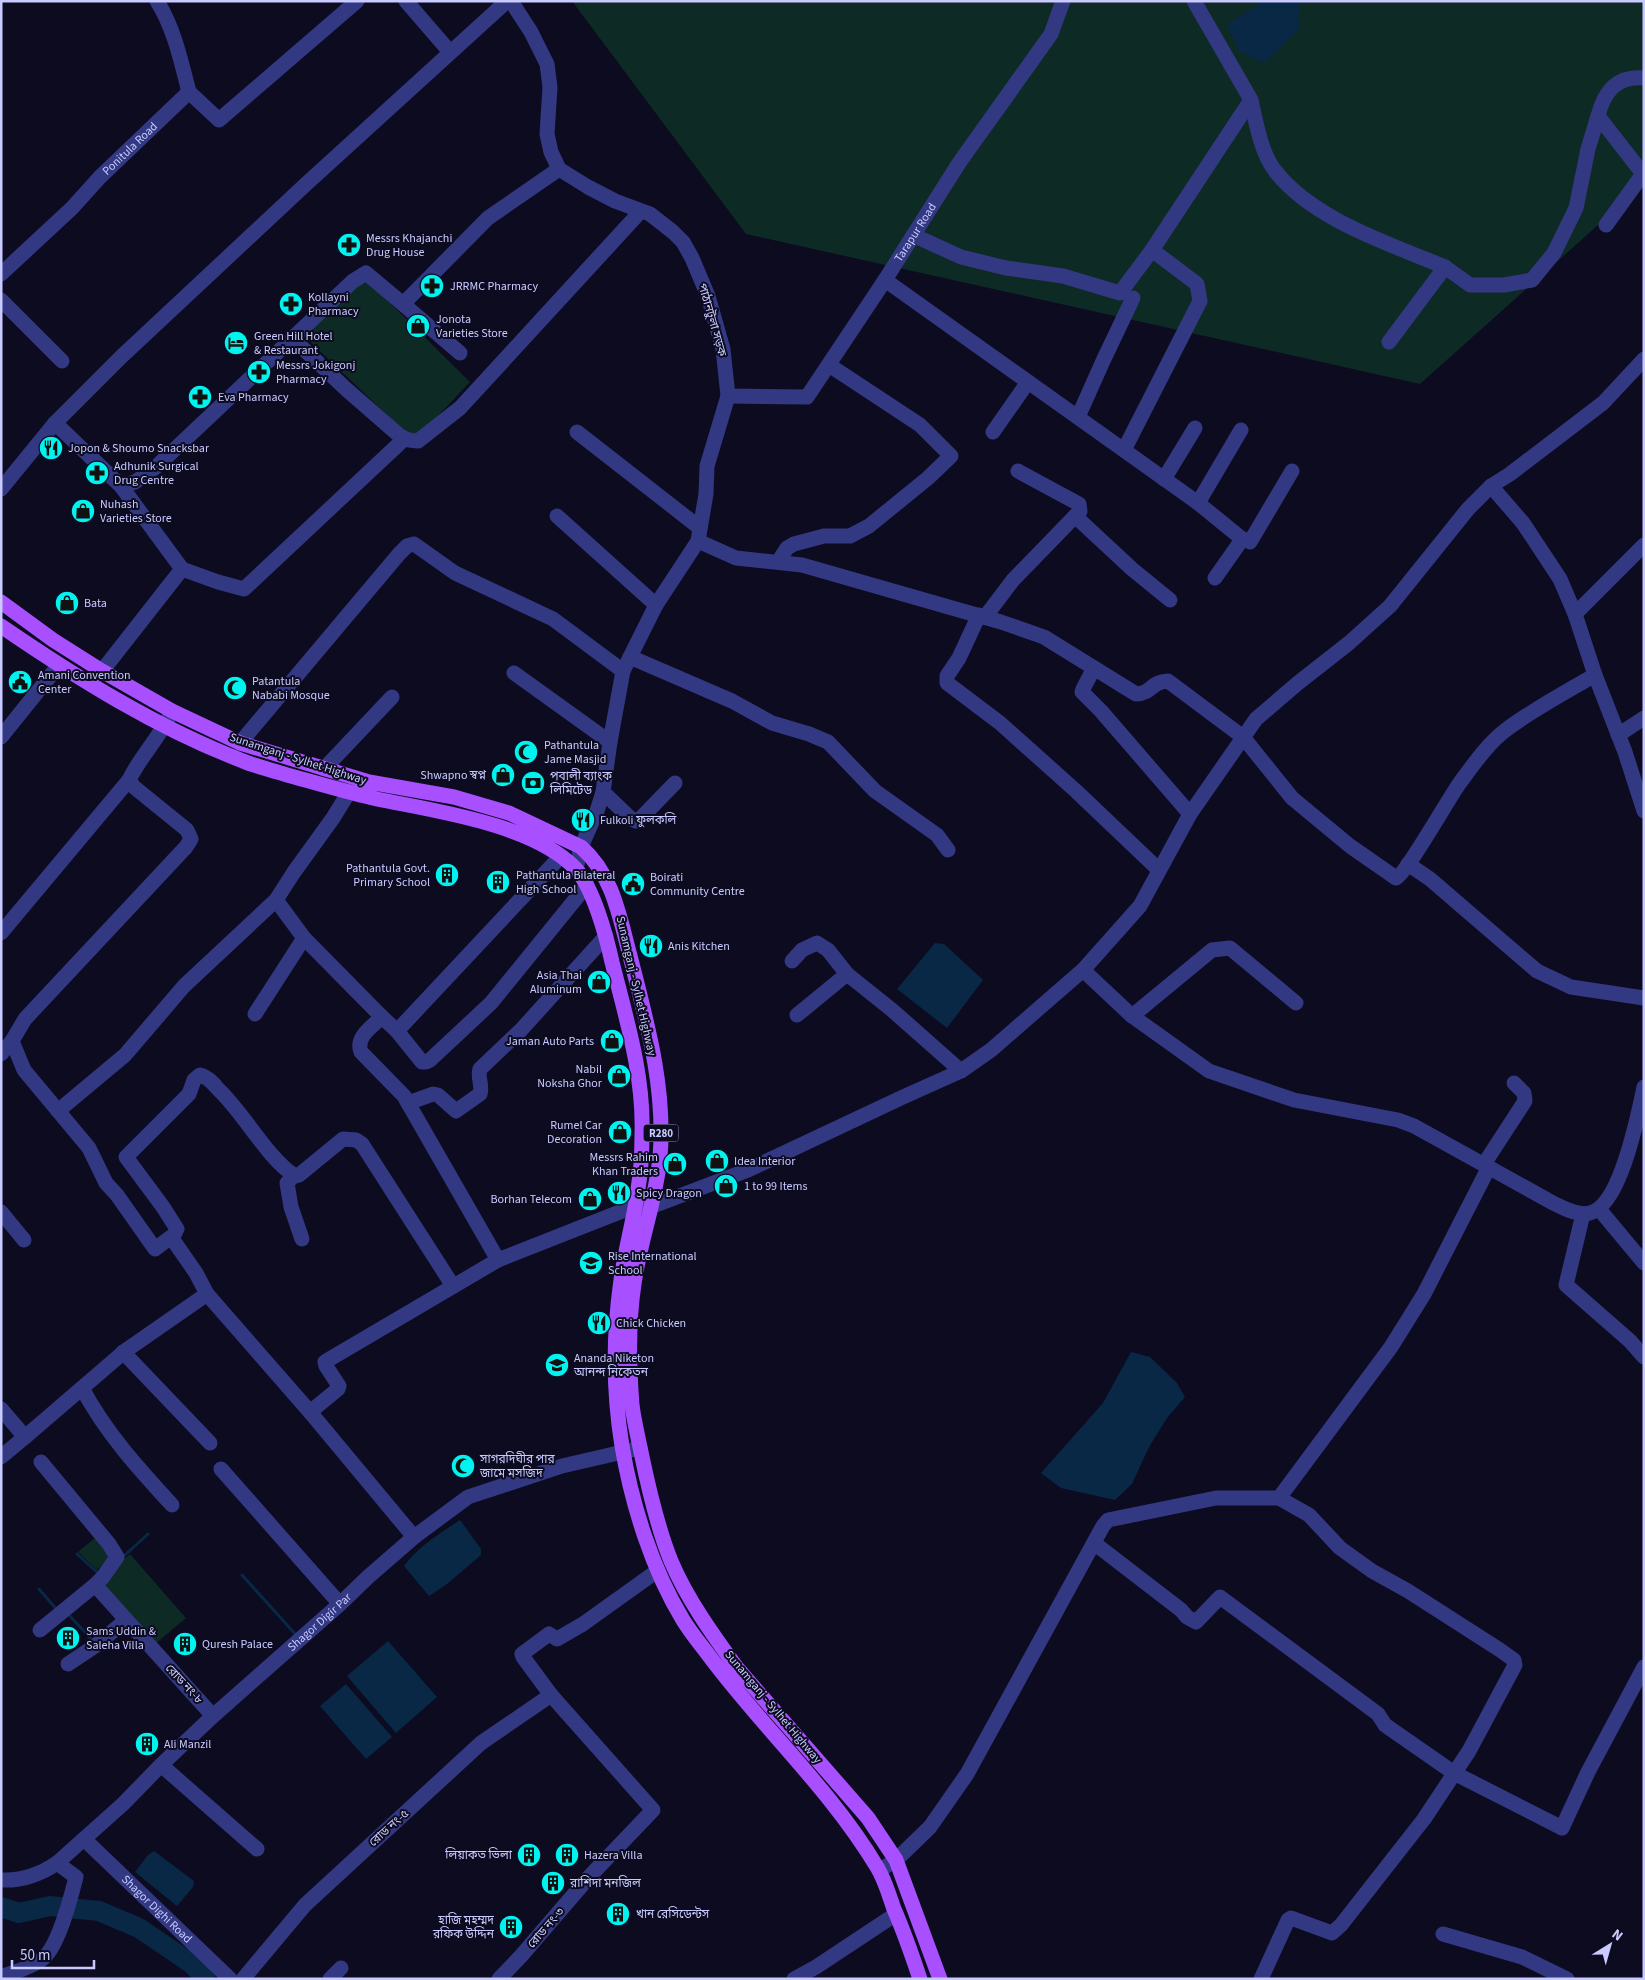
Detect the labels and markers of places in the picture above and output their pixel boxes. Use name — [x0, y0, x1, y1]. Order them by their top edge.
place label: Messrs Khajanchi Drug House — [366, 230, 452, 261]
pharmacy icon: Messrs Khajanchi Drug House — [336, 232, 362, 258]
pharmacy icon: JRRMC Pharmacy — [419, 273, 445, 299]
place label: JRRMC Pharmacy — [450, 278, 538, 295]
place label: Kollayni Pharmacy — [308, 289, 359, 320]
pharmacy icon: Kollayni Pharmacy — [278, 291, 304, 317]
place label: Jonota Varieties Store — [436, 311, 508, 342]
shop icon: Jonota Varieties Store — [405, 313, 431, 339]
place label: Green Hill Hotel & Restaurant — [254, 328, 333, 359]
hotel icon: Green Hill Hotel & Restaurant — [223, 330, 249, 356]
place label: Messrs Jokigonj Pharmacy — [276, 357, 355, 388]
pharmacy icon: Messrs Jokigonj Pharmacy — [246, 359, 272, 385]
pharmacy icon: Eva Pharmacy — [187, 384, 213, 410]
place label: Eva Pharmacy — [218, 389, 289, 406]
restaurant icon: Jopon & Shoumo Snacksbar — [38, 435, 64, 461]
place label: Jopon & Shoumo Snacksbar — [68, 440, 210, 457]
place label: Adhunik Surgical Drug Centre — [114, 458, 199, 489]
pharmacy icon: Adhunik Surgical Drug Centre — [84, 460, 110, 486]
place label: Nuhash Varieties Store — [100, 496, 172, 527]
shop icon: Nuhash Varieties Store — [70, 498, 96, 524]
shop icon: Bata — [54, 590, 80, 616]
place label: Bata — [84, 595, 107, 612]
place label: Amani Convention Center — [38, 667, 131, 698]
public building icon: Amani Convention Center — [7, 669, 33, 695]
place label: Patantula Nababi Mosque — [252, 673, 330, 704]
mosque icon: Patantula Nababi Mosque — [222, 675, 248, 701]
place label: Pathantula Jame Masjid — [544, 737, 606, 768]
mosque icon: Pathantula Jame Masjid — [513, 739, 539, 765]
shop icon: Shwapno স্বপ্ন — [490, 762, 516, 788]
place label: Shwapno স্বপ্ন — [420, 767, 487, 784]
place label: পূবালী ব্যাংক লিমিটেড — [549, 768, 612, 799]
bank icon: পূবালী ব্যাংক লিমিটেড — [520, 770, 546, 796]
restaurant icon: Fulkoli ফুলকলি — [570, 807, 596, 833]
place label: Fulkoli ফুলকলি — [600, 812, 677, 829]
place label: Pathantula Govt. Primary School — [346, 860, 430, 891]
building icon: Pathantula Govt. Primary School — [434, 862, 460, 888]
place label: Pathantula Bilateral High School — [516, 867, 615, 898]
building icon: Pathantula Bilateral High School — [485, 869, 511, 895]
place label: Boirati Community Centre — [650, 869, 745, 900]
public building icon: Boirati Community Centre — [620, 871, 646, 897]
restaurant icon: Anis Kitchen — [638, 933, 664, 959]
place label: Anis Kitchen — [668, 938, 730, 955]
place label: Asia Thai Aluminum — [530, 967, 582, 998]
shop icon: Asia Thai Aluminum — [586, 969, 612, 995]
shop icon: Jaman Auto Parts — [599, 1028, 625, 1054]
place label: Jaman Auto Parts — [506, 1033, 594, 1050]
place label: Nabil Noksha Ghor — [537, 1061, 603, 1092]
shop icon: Nabil Noksha Ghor — [606, 1063, 632, 1089]
place label: Rumel Car Decoration — [547, 1117, 603, 1148]
shop icon: Rumel Car Decoration — [607, 1119, 633, 1145]
shop icon: Idea Interior — [704, 1148, 730, 1174]
place label: Messrs Rahim Khan Traders — [589, 1149, 658, 1180]
shop icon: Messrs Rahim Khan Traders — [662, 1151, 688, 1177]
place label: Idea Interior — [734, 1153, 796, 1170]
shop icon: 1 to 99 Items — [713, 1173, 739, 1199]
place label: 1 to 99 Items — [744, 1178, 807, 1195]
restaurant icon: Spicy Dragon — [606, 1180, 632, 1206]
place label: Spicy Dragon — [636, 1185, 702, 1202]
shop icon: Borhan Telecom — [577, 1186, 603, 1212]
place label: Borhan Telecom — [490, 1191, 572, 1208]
place label: Rise International School — [608, 1248, 697, 1279]
school or university icon: Rise International School — [578, 1250, 604, 1276]
restaurant icon: Chick Chicken — [586, 1310, 612, 1336]
place label: Chick Chicken — [616, 1315, 686, 1332]
place label: Ananda Niketon আনন্দ নিকেতন — [573, 1350, 654, 1381]
school or university icon: Ananda Niketon আনন্দ নিকেতন — [544, 1352, 570, 1378]
place label: সাগরদিঘীর পার জামে মসজিদ — [479, 1451, 555, 1482]
mosque icon: সাগরদিঘীর পার জামে মসজিদ — [450, 1453, 476, 1479]
place label: Sams Uddin & Saleha Villa — [86, 1623, 157, 1654]
building icon: Sams Uddin & Saleha Villa — [55, 1625, 81, 1651]
building icon: Quresh Palace — [172, 1631, 198, 1657]
place label: Quresh Palace — [202, 1636, 273, 1653]
building icon: Ali Manzil — [134, 1731, 160, 1757]
place label: Ali Manzil — [164, 1736, 211, 1753]
building icon: লিয়াকত ভিলা — [516, 1842, 542, 1868]
building icon: Hazera Villa — [554, 1842, 580, 1868]
place label: লিয়াকত ভিলা — [444, 1847, 513, 1864]
place label: Hazera Villa — [584, 1847, 642, 1864]
building icon: রাশিদা মনজিল — [540, 1870, 566, 1896]
place label: রাশিদা মনজিল — [569, 1875, 641, 1892]
building icon: খান রেসিডেন্টস — [605, 1901, 631, 1927]
place label: খান রেসিডেন্টস — [636, 1906, 710, 1923]
place label: হাজি মহম্মদ রফিক উদ্দিন — [432, 1912, 495, 1943]
building icon: হাজি মহম্মদ রফিক উদ্দিন — [498, 1914, 524, 1940]

